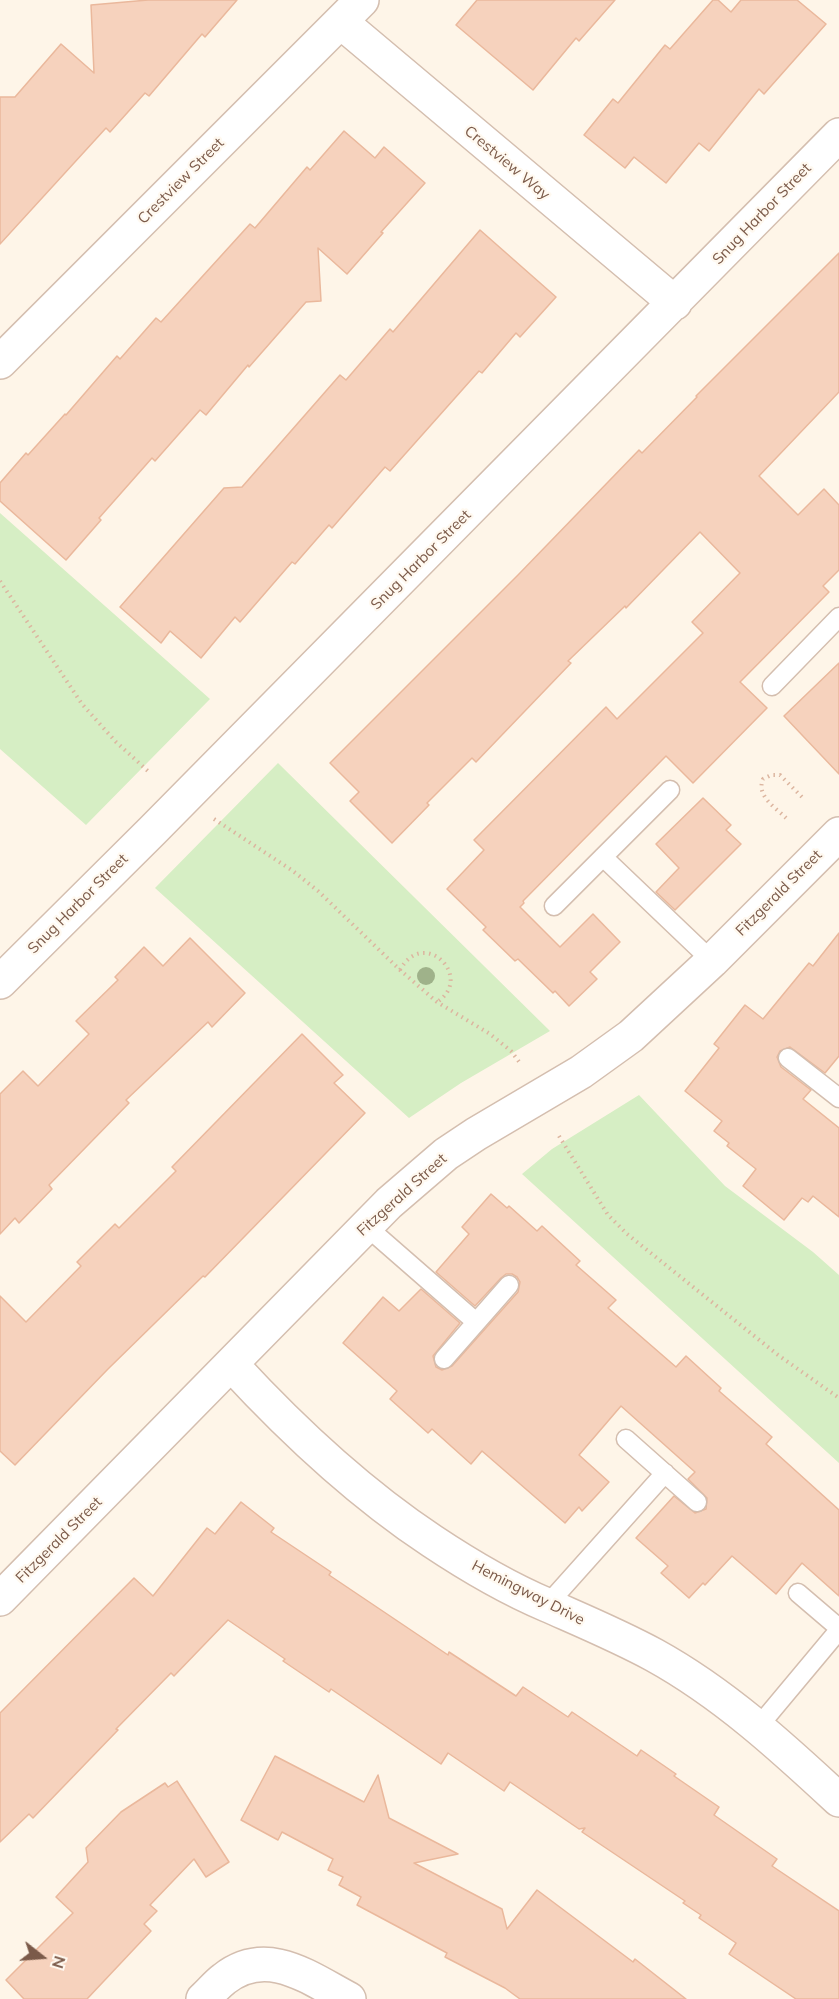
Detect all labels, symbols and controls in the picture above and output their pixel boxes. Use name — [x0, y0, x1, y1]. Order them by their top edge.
street label: Crestview Way — [461, 122, 553, 204]
street label: Crestview Street — [134, 134, 228, 228]
street label: Snug Harbor Street — [709, 160, 815, 268]
street label: Snug Harbor Street — [367, 506, 475, 614]
street label: Fitzgerald Street — [732, 846, 826, 940]
street label: Snug Harbor Street — [24, 850, 132, 958]
street label: Fitzgerald Street — [353, 1150, 451, 1240]
street label: Fitzgerald Street — [12, 1493, 106, 1587]
street label: Hemingway Drive — [469, 1557, 587, 1629]
north arrow — [12, 1927, 72, 1987]
text: N — [48, 1954, 71, 1971]

